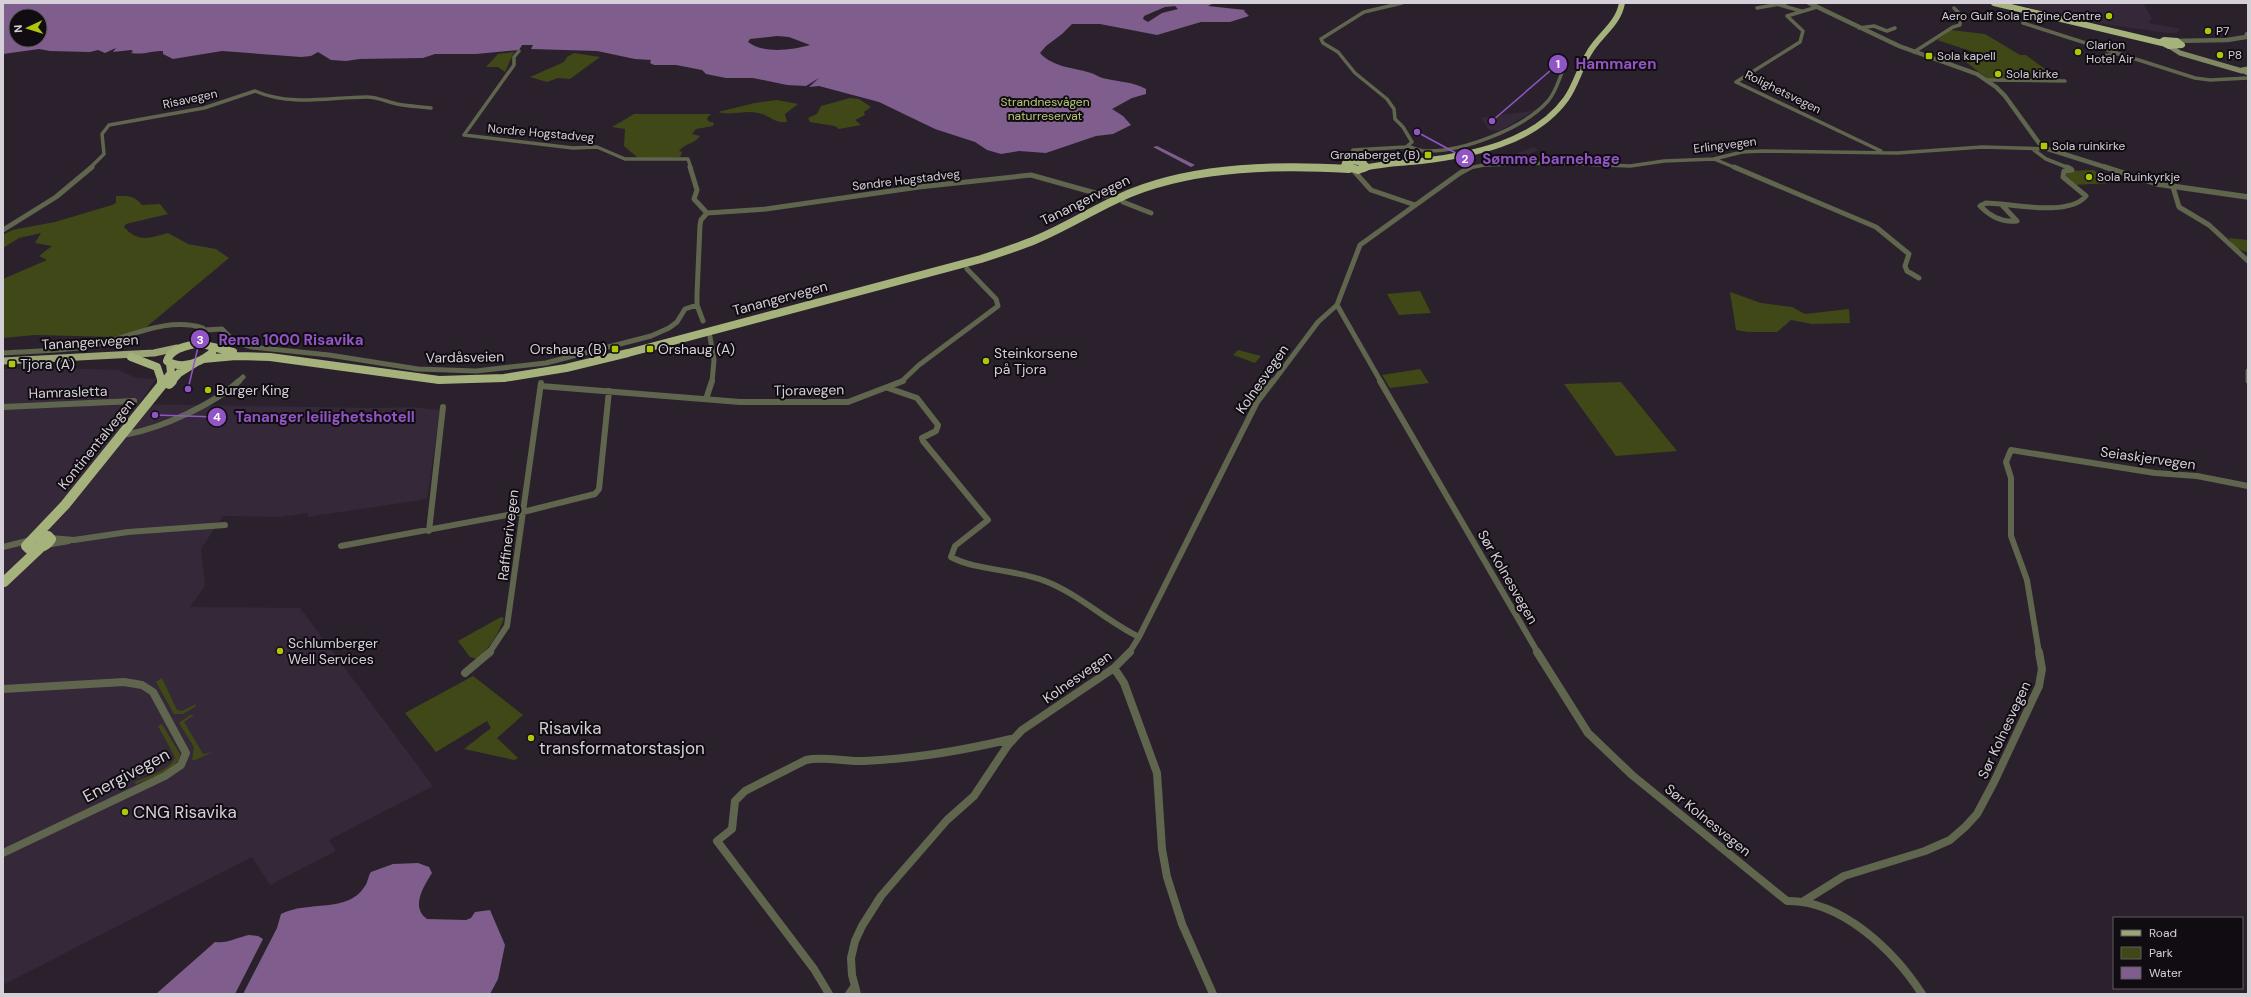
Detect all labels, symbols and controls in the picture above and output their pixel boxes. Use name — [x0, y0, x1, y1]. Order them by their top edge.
north arrow — [8, 8, 48, 48]
place label: Aero Gulf Sola Engine Centre — [1941, 8, 2101, 24]
marker: Aero Gulf Sola Engine Centre — [2104, 11, 2114, 21]
place label: P7 — [2216, 23, 2229, 39]
text: N — [11, 24, 25, 33]
marker: P7 — [2203, 26, 2213, 36]
place label: Clarion Hotel Air — [2086, 37, 2134, 67]
marker: Clarion Hotel Air — [2073, 47, 2083, 57]
place label: P8 — [2228, 47, 2242, 63]
place label: Sola kapell — [1937, 48, 1996, 64]
marker: P8 — [2215, 50, 2225, 60]
callout: Hammaren — [1548, 51, 1665, 78]
marker: Sola kapell — [1924, 51, 1934, 61]
text: Hammaren — [1576, 54, 1656, 74]
text: 1 — [1556, 56, 1560, 72]
place label: Sola kirke — [2006, 66, 2058, 82]
street label: Rolighetsvegen — [1742, 67, 1824, 117]
marker: Sola kirke — [1993, 69, 2003, 79]
street label: Risavegen — [161, 85, 219, 113]
park label: Strandnesvågen naturreservat — [1000, 94, 1090, 124]
street label: Nordre Hogstadveg — [487, 120, 595, 146]
street label: Erlingvegen — [1693, 133, 1758, 157]
place label: Sola ruinkirke — [2052, 138, 2126, 154]
marker: Sola ruinkirke — [2039, 141, 2049, 151]
callout: Sømme barnehage — [1455, 145, 1628, 172]
place label: Grønaberget (B) — [1330, 147, 1420, 163]
text: Sømme barnehage — [1482, 149, 1620, 169]
marker: Grønaberget (B) — [1423, 150, 1433, 160]
text: 2 — [1462, 151, 1469, 167]
street label: Søndre Hogstadveg — [851, 165, 961, 195]
place label: Sola Ruinkyrkje — [2097, 169, 2180, 185]
street label: Tanangervegen — [1037, 171, 1133, 229]
marker: Sola Ruinkyrkje — [2084, 172, 2094, 182]
street label: Tanangervegen — [731, 277, 829, 319]
callout: Rema 1000 Risavika — [190, 326, 371, 353]
street label: Tanangervegen — [41, 330, 139, 354]
text: Rema 1000 Risavika — [218, 330, 364, 350]
text: 3 — [196, 332, 204, 348]
place label: Orshaug (B) — [530, 340, 607, 358]
place label: Orshaug (A) — [658, 340, 735, 358]
street label: Kolnesvegen — [1232, 341, 1292, 417]
marker: Orshaug (B) — [610, 344, 620, 354]
marker: Orshaug (A) — [645, 344, 655, 354]
place label: Steinkorsene på Tjora — [994, 344, 1078, 378]
street label: Vardåsveien — [426, 347, 504, 367]
place label: Tjora (A) — [20, 355, 75, 373]
marker: Steinkorsene på Tjora — [981, 356, 991, 366]
marker: Tjora (A) — [7, 359, 17, 369]
street label: Tjoravegen — [774, 380, 844, 400]
place label: Burger King — [216, 381, 289, 399]
street label: Hamrasletta — [28, 382, 108, 402]
marker: Burger King — [203, 385, 213, 395]
street label: Kontinentalvegen — [54, 395, 138, 493]
callout: Tananger leilighetshotell — [207, 404, 423, 431]
text: Tananger leilighetshotell — [235, 407, 415, 427]
text: 4 — [213, 409, 221, 425]
street label: Seiaskjervegen — [2099, 442, 2197, 474]
street label: Raffinerivegen — [493, 489, 523, 581]
street label: Sør Kolnesvegen — [1474, 527, 1542, 627]
place label: Schlumberger Well Services — [288, 634, 378, 668]
marker: Schlumberger Well Services — [275, 646, 285, 656]
street label: Kolnesvegen — [1039, 647, 1115, 707]
street label: Sør Kolnesvegen — [1974, 678, 2034, 782]
place label: Risavika transformatorstasjon — [539, 717, 705, 759]
marker: Risavika transformatorstasjon — [526, 733, 536, 743]
street label: Energivegen — [79, 743, 173, 807]
street label: Sør Kolnesvegen — [1661, 780, 1755, 860]
place label: CNG Risavika — [133, 801, 237, 823]
marker: CNG Risavika — [120, 807, 130, 817]
legend — [2113, 917, 2243, 989]
text: Road — [2149, 925, 2177, 941]
text: Park — [2149, 945, 2173, 961]
text: Water — [2149, 965, 2183, 981]

